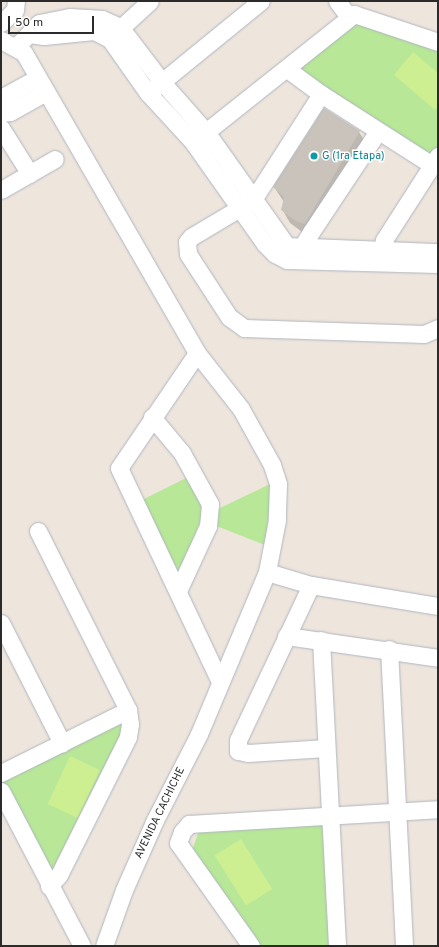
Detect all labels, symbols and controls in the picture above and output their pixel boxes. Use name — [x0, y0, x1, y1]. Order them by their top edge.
scale bar — [10, 8, 96, 34]
text: 50 m — [15, 15, 43, 31]
place label: G (1ra Etapa) — [322, 149, 385, 163]
marker: G (1ra Etapa) — [309, 151, 319, 161]
street label: AVENIDA CACHICHE — [132, 765, 188, 861]

